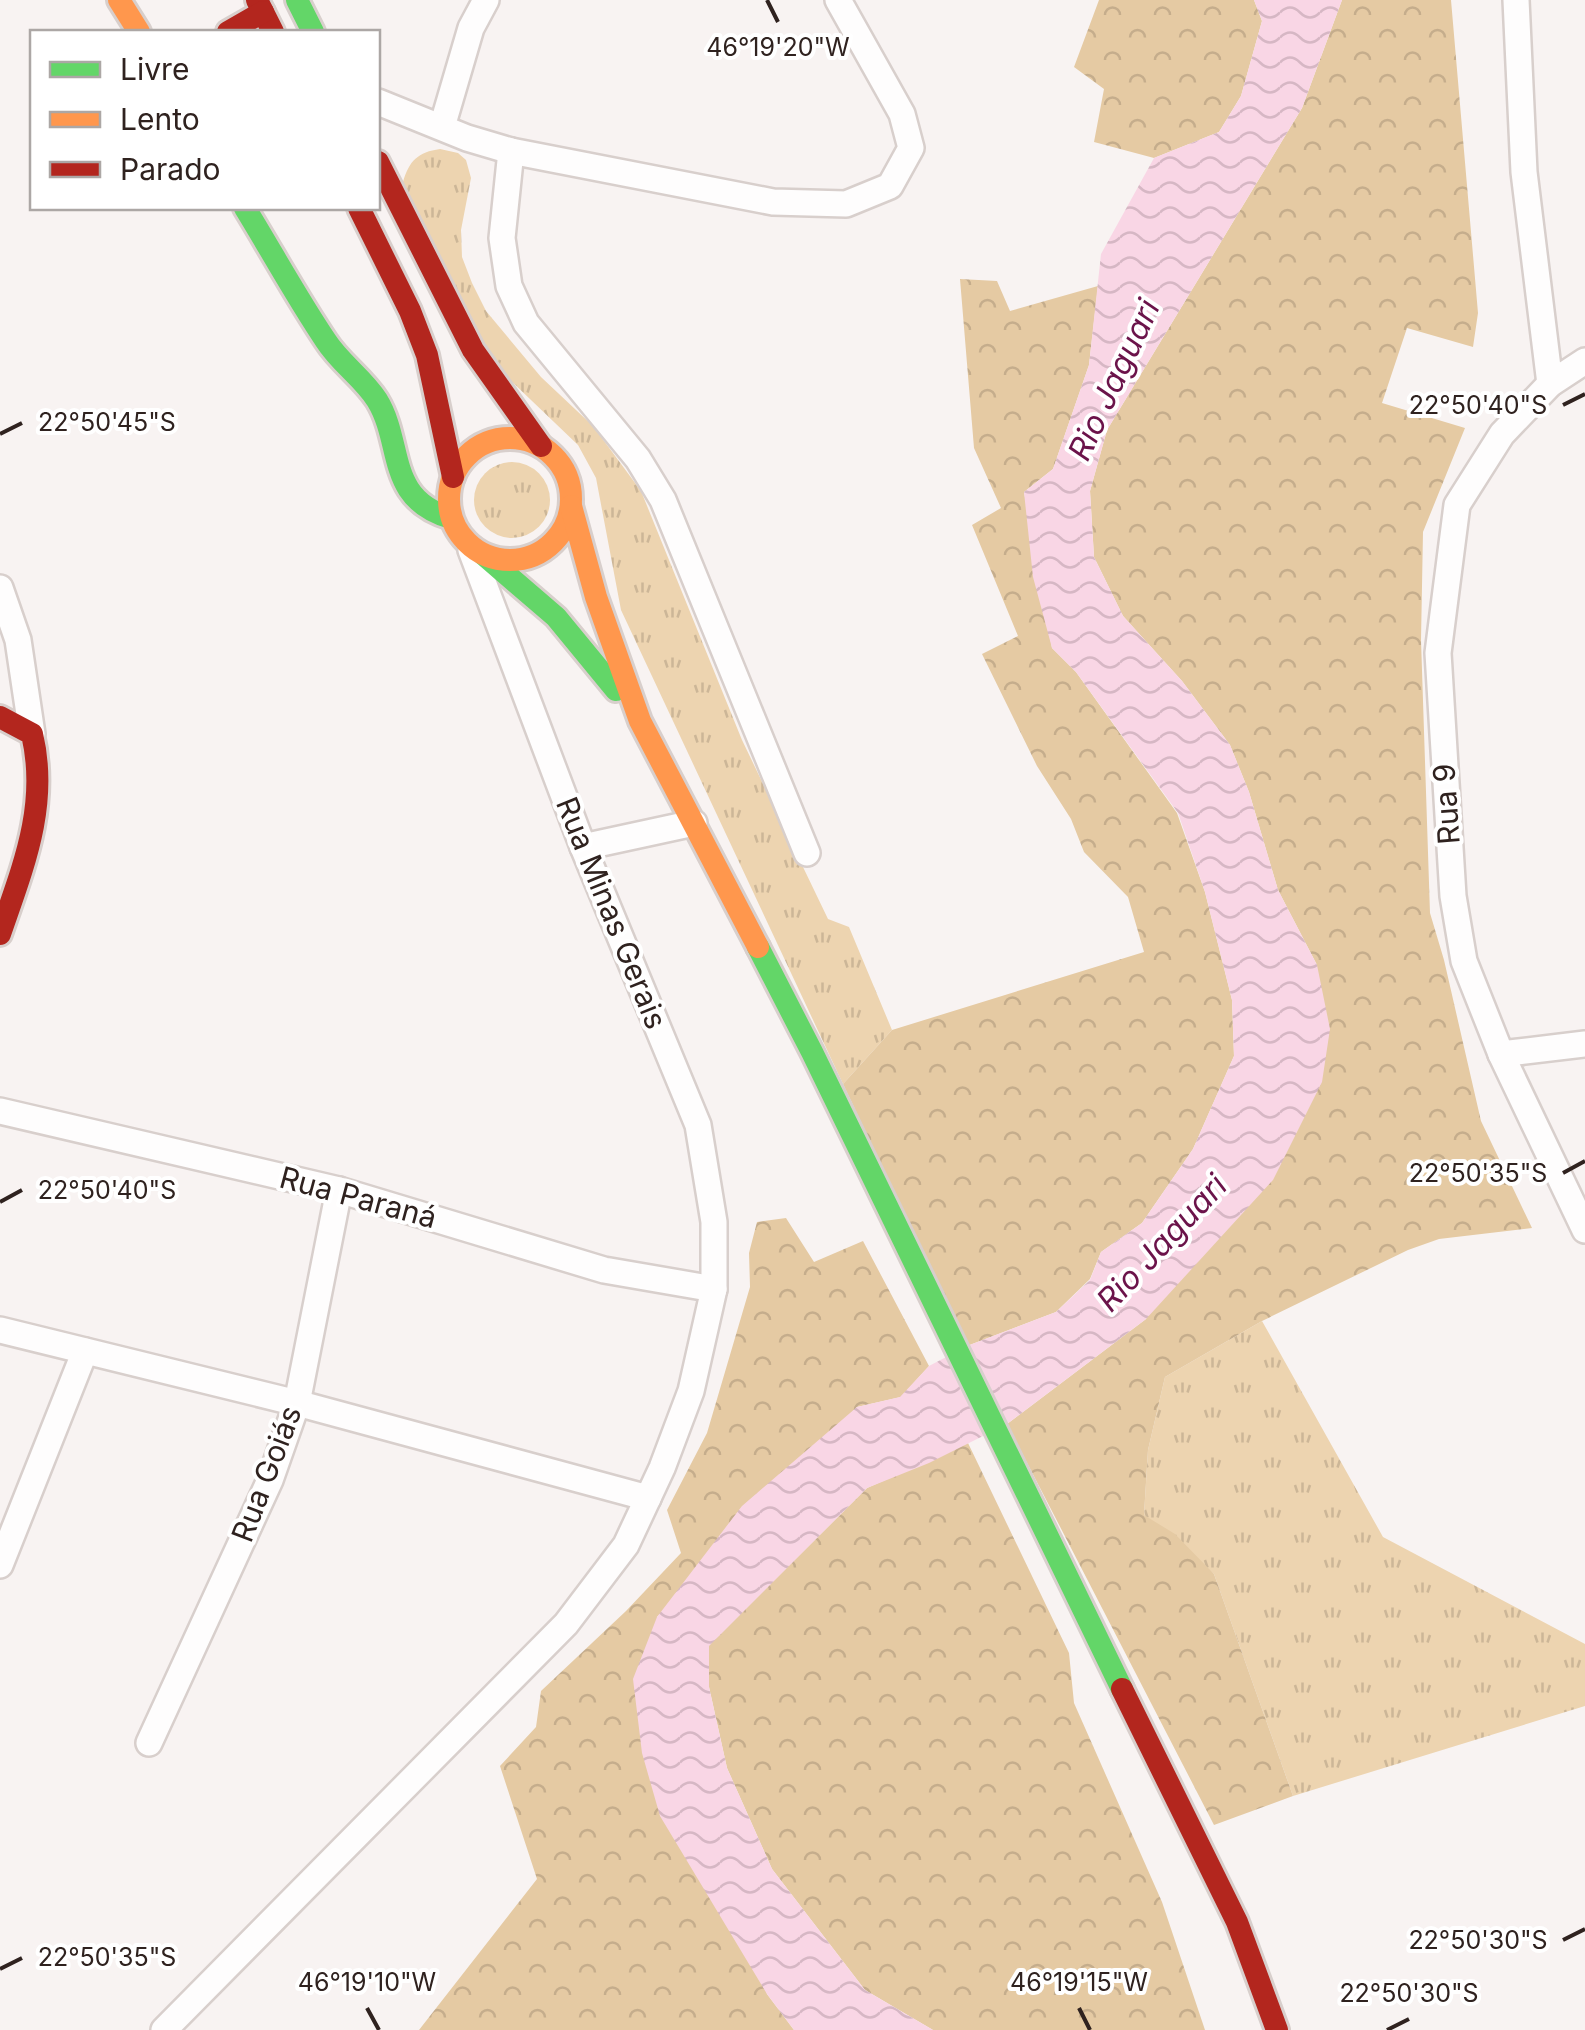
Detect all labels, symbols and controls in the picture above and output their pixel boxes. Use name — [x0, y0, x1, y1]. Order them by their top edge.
legend — [30, 30, 380, 210]
text: 46°19'20"W — [706, 32, 850, 62]
text: Livre — [120, 51, 189, 87]
text: Lento — [120, 101, 200, 137]
text: Parado — [120, 151, 221, 187]
water label: Rio Jaguari — [1059, 292, 1168, 466]
text: 22°50'40"S — [1409, 390, 1547, 420]
text: 22°50'45"S — [38, 407, 176, 437]
street label: Rua 9 — [1425, 762, 1467, 846]
street label: Rua Minas Gerais — [549, 792, 675, 1034]
text: 22°50'35"S — [1409, 1158, 1547, 1188]
street label: Rua Paraná — [276, 1159, 441, 1235]
water label: Rio Jaguari — [1088, 1165, 1236, 1319]
text: 22°50'40"S — [38, 1175, 176, 1205]
street label: Rua Goiás — [224, 1401, 308, 1547]
text: 22°50'30"S — [1408, 1925, 1548, 1955]
text: 22°50'35"S — [38, 1942, 176, 1972]
text: 46°19'10"W — [298, 1967, 436, 1997]
text: 46°19'15"W — [1010, 1967, 1148, 1997]
text: 22°50'30"S — [1339, 1978, 1479, 2008]

